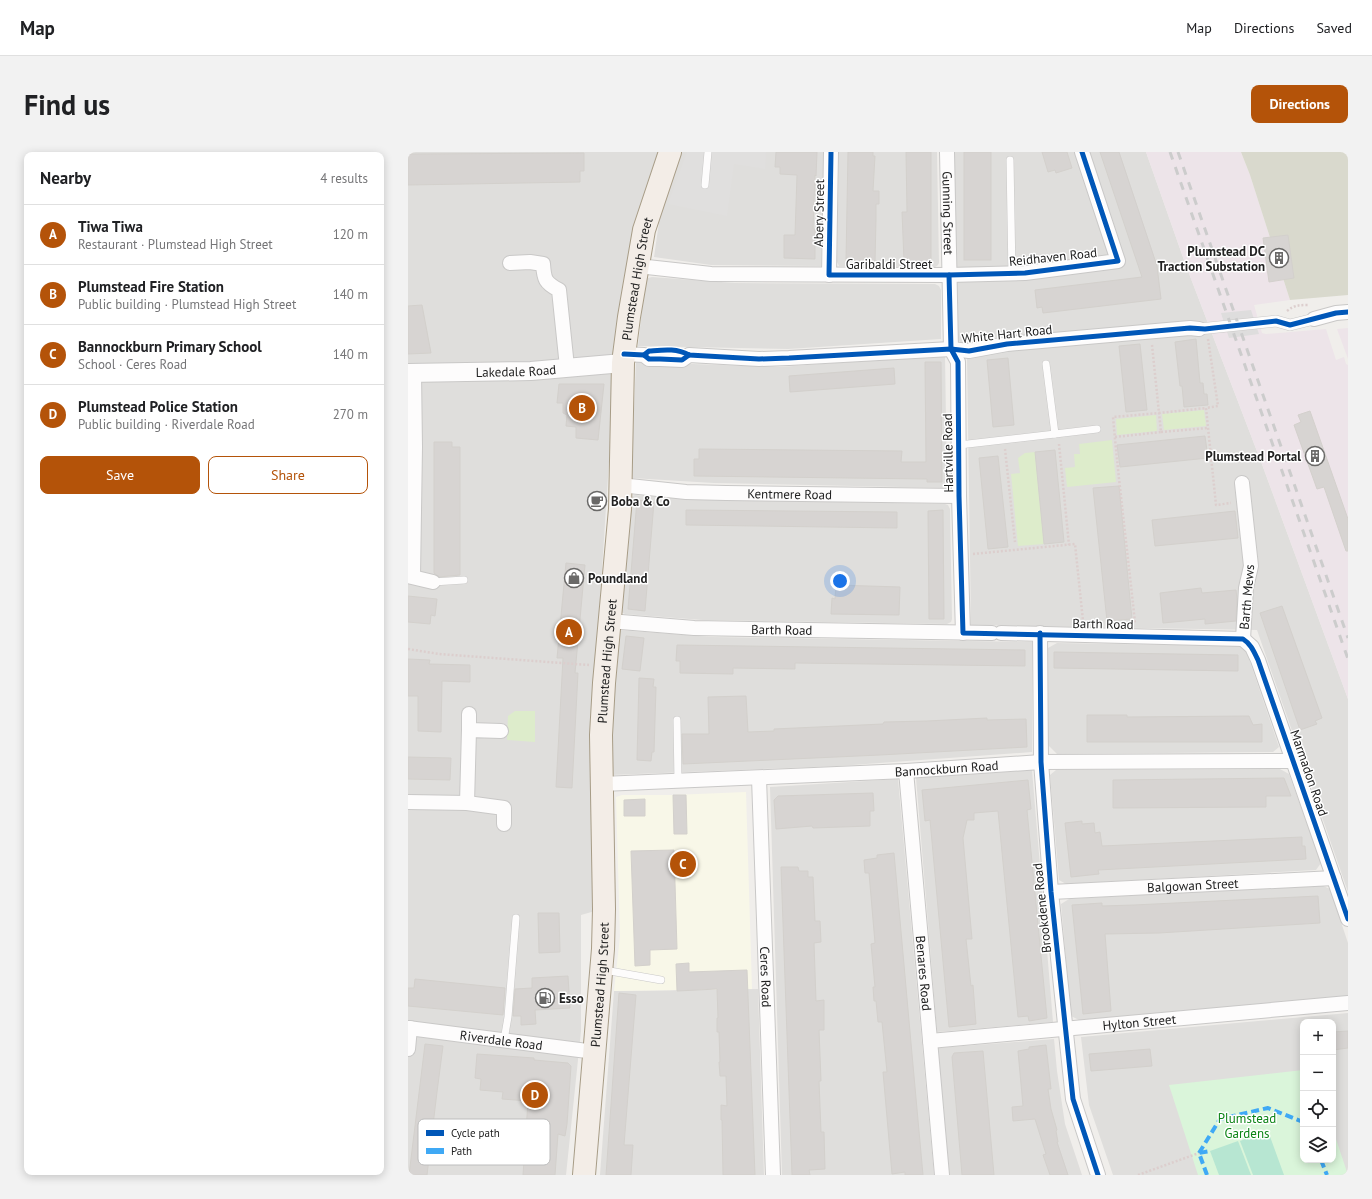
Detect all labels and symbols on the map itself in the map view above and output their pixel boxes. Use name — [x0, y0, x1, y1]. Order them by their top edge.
street label: Gunning Street — [939, 171, 958, 256]
street label: Abery Street — [810, 178, 828, 247]
street label: Plumstead High Street — [618, 214, 656, 341]
place label: Plumstead DC Traction Substation — [1158, 243, 1265, 275]
street label: Reidhaven Road — [1008, 244, 1098, 270]
building icon: Plumstead DC Traction Substation — [1268, 247, 1290, 269]
street label: Garibaldi Street — [846, 256, 933, 273]
street label: White Hart Road — [961, 321, 1053, 347]
street label: Lakedale Road — [476, 360, 557, 380]
pin: B — [569, 393, 595, 423]
street label: Hartville Road — [939, 413, 957, 493]
building icon: Plumstead Portal — [1304, 445, 1326, 467]
place label: Plumstead Portal — [1205, 448, 1301, 465]
street label: Kentmere Road — [747, 485, 832, 503]
cafe icon: Boba & Co — [586, 490, 608, 512]
place label: Boba & Co — [611, 493, 670, 510]
street label: Barth Mews — [1236, 564, 1258, 630]
shop icon: Poundland — [563, 567, 585, 589]
place label: Poundland — [588, 570, 647, 587]
your location — [830, 571, 850, 591]
street label: Plumstead High Street — [593, 597, 620, 724]
street label: Barth Road — [1072, 615, 1134, 633]
pin: A — [556, 617, 582, 647]
street label: Barth Road — [751, 620, 813, 638]
street label: Marmadon Road — [1286, 728, 1332, 818]
street label: Bannockburn Road — [894, 756, 999, 780]
pin: C — [670, 849, 696, 879]
street label: Brookdene Road — [1029, 862, 1055, 954]
street label: Balgowan Street — [1147, 874, 1240, 896]
street label: Plumstead High Street — [586, 921, 612, 1048]
street label: Benares Road — [912, 935, 936, 1011]
street label: Ceres Road — [756, 946, 776, 1008]
fuel station icon: Esso — [534, 987, 556, 1009]
place label: Esso — [559, 990, 584, 1007]
street label: Hylton Street — [1102, 1010, 1177, 1034]
street label: Riverdale Road — [459, 1026, 544, 1054]
pin: D — [522, 1080, 548, 1110]
park label: Plumstead Gardens — [1218, 1110, 1276, 1142]
legend — [418, 1119, 550, 1165]
text: Cycle path — [451, 1126, 500, 1140]
text: Path — [451, 1144, 472, 1158]

